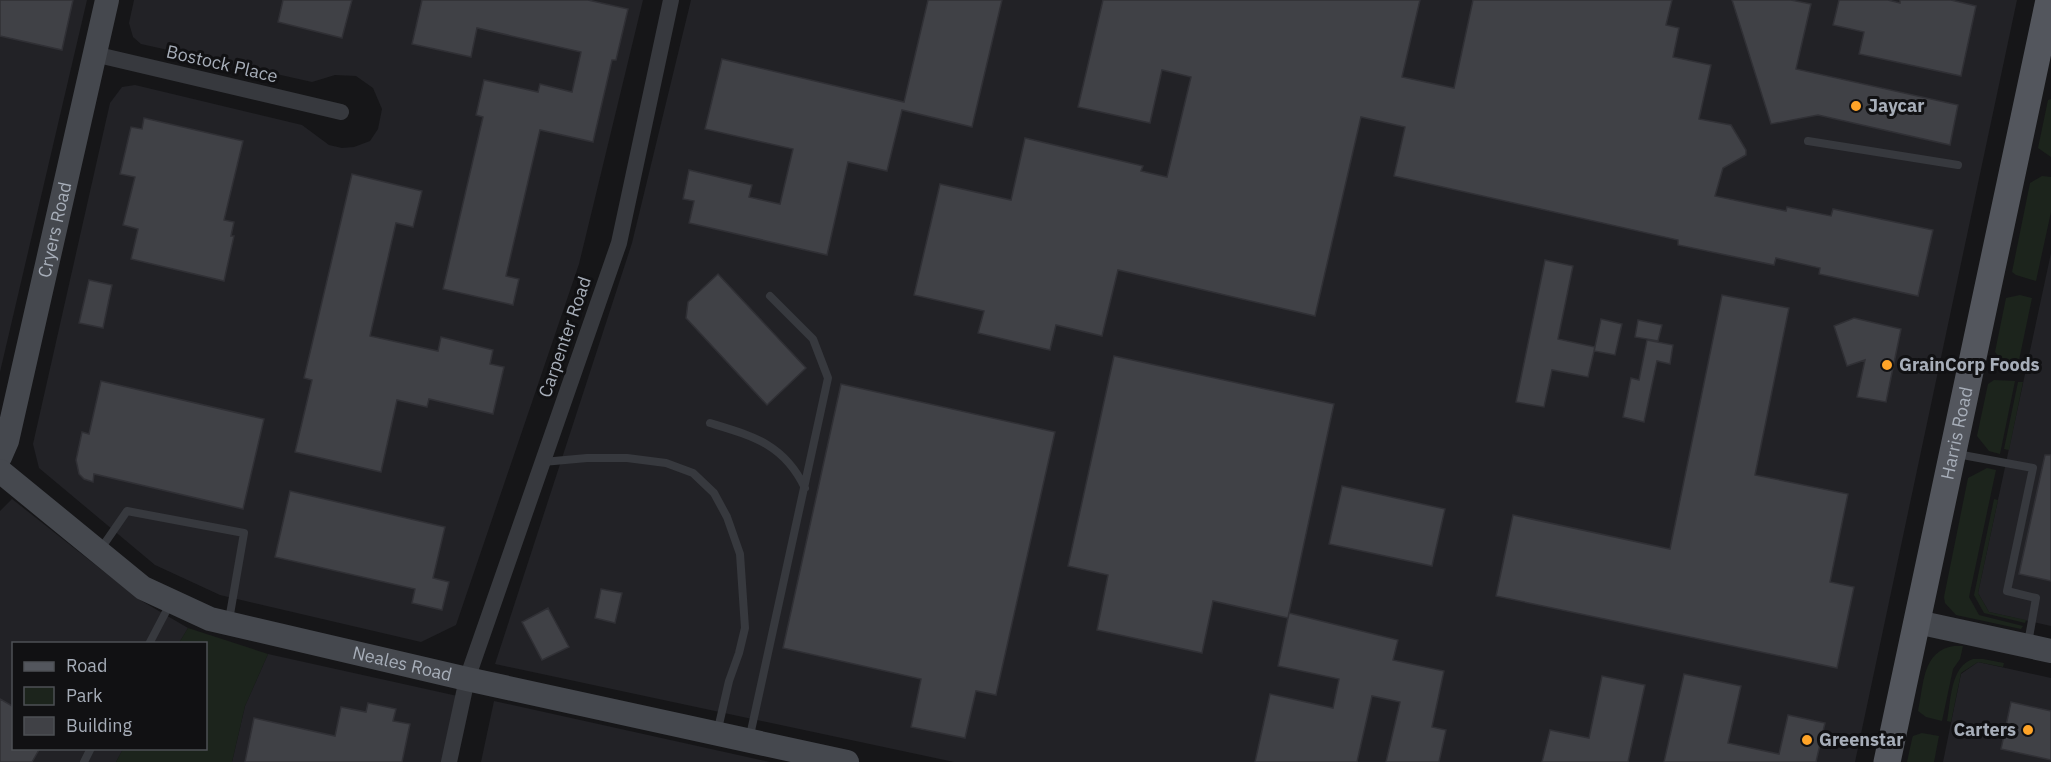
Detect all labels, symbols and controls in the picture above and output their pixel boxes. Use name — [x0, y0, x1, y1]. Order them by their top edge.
street label: Bostock Place — [164, 40, 280, 88]
place label: Jaycar — [1868, 94, 1924, 117]
marker: Jaycar — [1849, 99, 1863, 113]
street label: Cryers Road — [32, 179, 76, 280]
street label: Carpenter Road — [533, 273, 596, 400]
place label: GrainCorp Foods — [1899, 353, 2040, 376]
marker: GrainCorp Foods — [1880, 358, 1894, 372]
street label: Harris Road — [1935, 385, 1977, 482]
street label: Neales Road — [350, 641, 454, 686]
legend — [12, 642, 207, 750]
text: Road — [66, 654, 107, 677]
text: Park — [66, 684, 103, 707]
text: Building — [66, 714, 133, 737]
place label: Carters — [1953, 718, 2016, 741]
marker: Carters — [2021, 723, 2035, 737]
place label: Greenstar — [1819, 728, 1903, 751]
marker: Greenstar — [1800, 733, 1814, 747]

